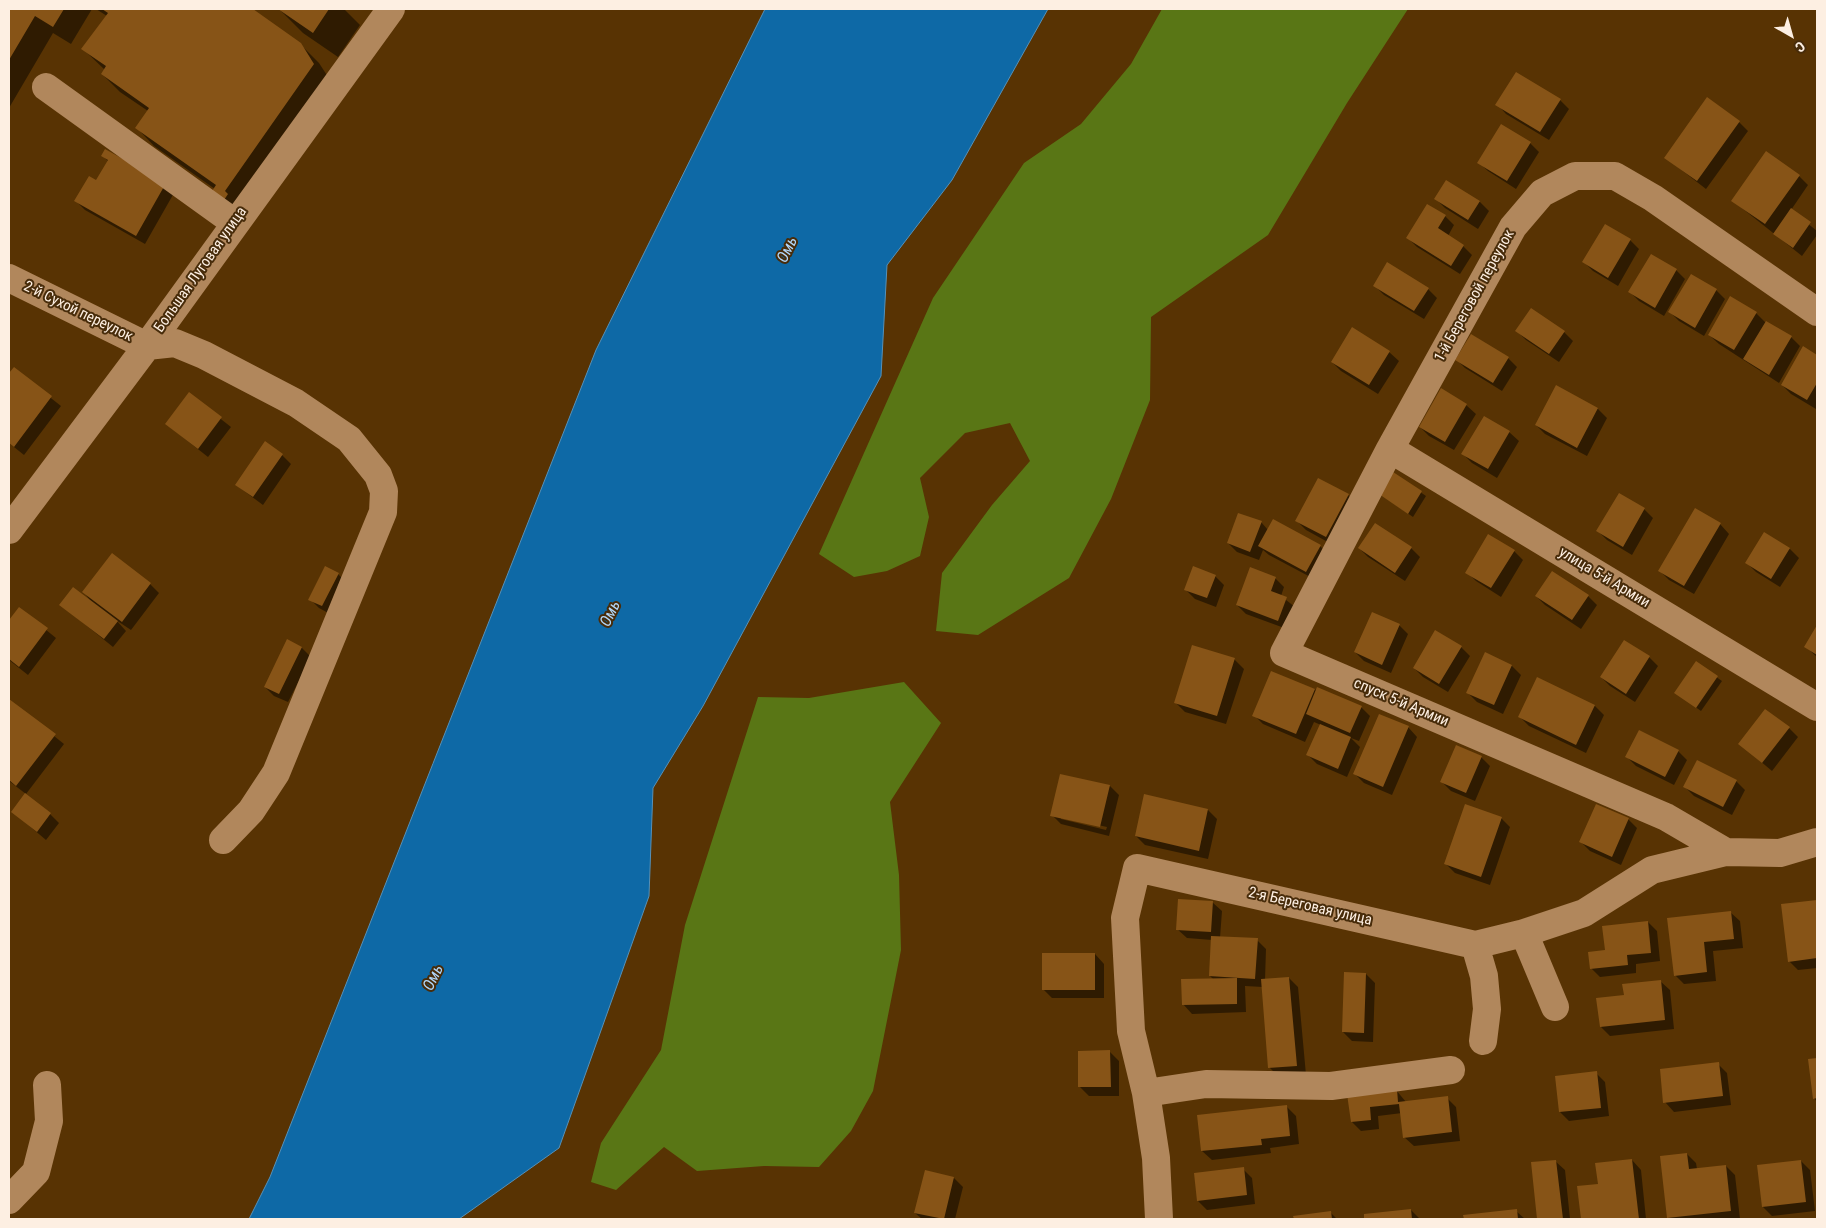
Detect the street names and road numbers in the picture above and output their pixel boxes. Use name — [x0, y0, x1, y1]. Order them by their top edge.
street label: Большая Луговая улица — [151, 204, 251, 336]
street label: 1-й Береговой переулок — [1431, 227, 1519, 365]
street label: 2-й Сухой переулок — [20, 278, 136, 346]
street label: улица 5-й Армии — [1555, 544, 1653, 612]
street label: спуск 5-й Армии — [1351, 675, 1451, 731]
street label: 2-я Береговая улица — [1247, 884, 1373, 930]

